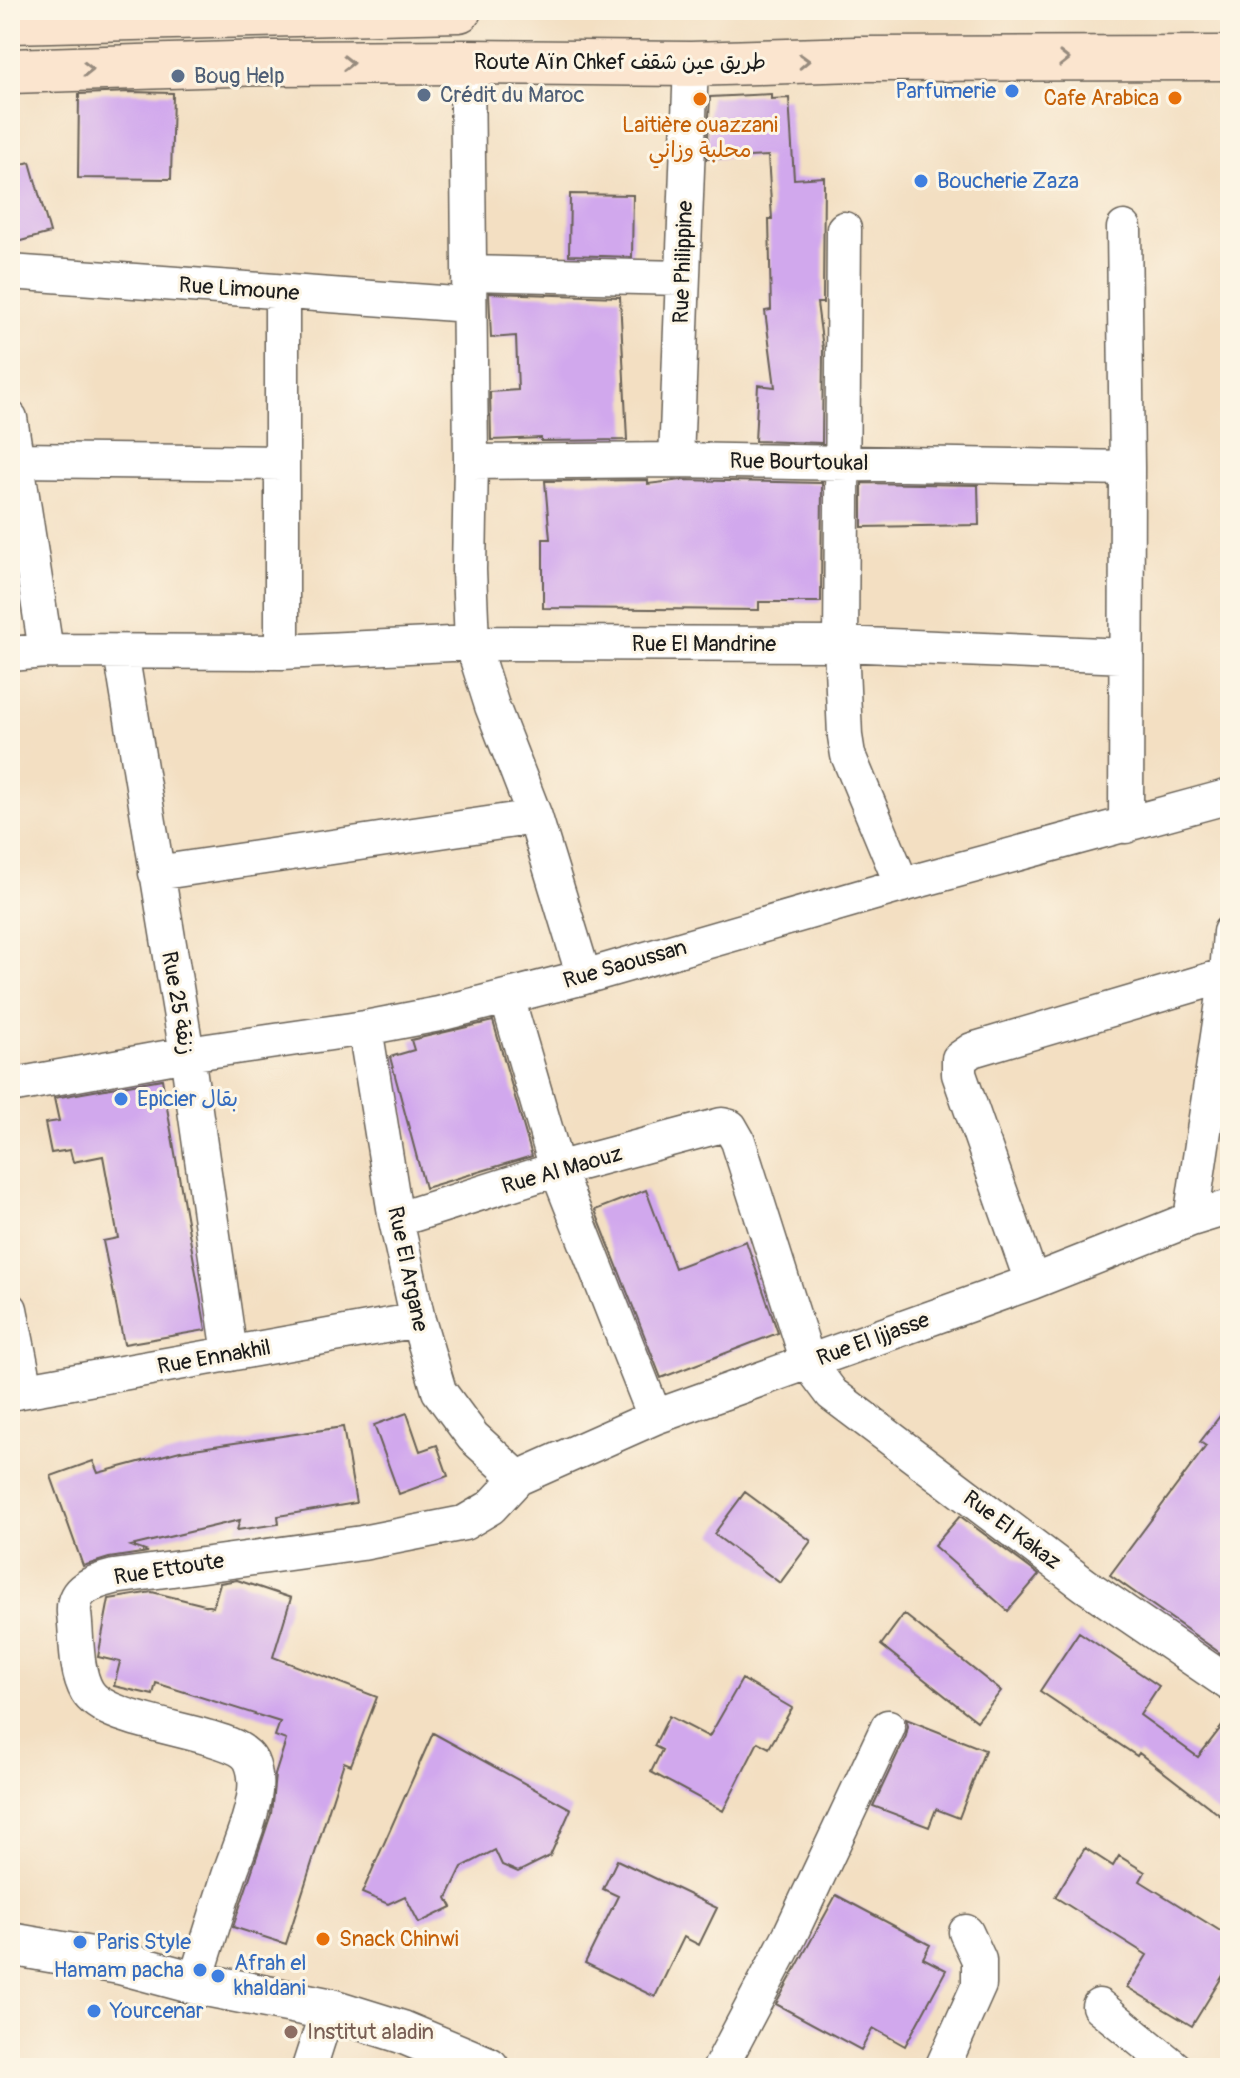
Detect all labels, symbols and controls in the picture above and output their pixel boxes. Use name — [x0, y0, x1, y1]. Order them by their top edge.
street label: Route Aïn Chkef طريق عين شقف — [474, 48, 766, 76]
one-way arrow — [1058, 50, 1071, 68]
one-way arrow — [798, 52, 811, 70]
one-way arrow — [342, 54, 355, 72]
one-way arrow — [82, 60, 95, 77]
place label: Boug Help — [194, 62, 285, 90]
marker: Boug Help — [169, 67, 187, 85]
place label: Parfumerie — [895, 77, 996, 105]
place label: Crédit du Maroc — [440, 81, 585, 109]
marker: Parfumerie — [1003, 82, 1021, 100]
place label: Cafe Arabica — [1043, 84, 1159, 112]
marker: Crédit du Maroc — [415, 86, 433, 104]
marker: Cafe Arabica — [1166, 89, 1184, 107]
marker: Laitière ouazzani محلبة وزاني — [691, 90, 709, 108]
place label: Laitière ouazzani محلبة وزاني — [622, 111, 778, 169]
place label: Boucherie Zaza — [937, 167, 1079, 195]
marker: Boucherie Zaza — [912, 172, 930, 190]
street label: Rue Philippine — [667, 200, 699, 324]
street label: Rue Limoune — [178, 271, 300, 307]
street label: Rue Bourtoukal — [729, 447, 869, 477]
street label: Rue El Mandrine — [632, 630, 776, 658]
street label: Rue Saoussan — [560, 933, 690, 995]
street label: Rue 25 زنقة — [155, 949, 201, 1057]
place label: Epicier بقال — [137, 1085, 238, 1113]
marker: Epicier بقال — [112, 1090, 130, 1108]
street label: Rue Al Maouz — [498, 1139, 626, 1201]
street label: Rue El Argane — [381, 1204, 435, 1334]
street label: Rue El Ijjasse — [813, 1306, 933, 1372]
street label: Rue Ennakhil — [155, 1333, 273, 1381]
street label: Rue El Kakaz — [958, 1484, 1066, 1576]
street label: Rue Ettoute — [112, 1546, 226, 1592]
place label: Snack Chinwi — [339, 1925, 459, 1953]
place label: Paris Style — [96, 1928, 191, 1956]
marker: Snack Chinwi — [314, 1930, 332, 1948]
marker: Paris Style — [71, 1933, 89, 1951]
place label: Afrah el khaldani — [234, 1949, 306, 2002]
place label: Hamam pacha — [53, 1956, 184, 1984]
marker: Hamam pacha — [191, 1961, 209, 1979]
marker: Afrah el khaldani — [209, 1967, 227, 1985]
place label: Yourcenar — [109, 1997, 204, 2025]
marker: Yourcenar — [85, 2002, 103, 2020]
place label: Institut aladin — [307, 2018, 434, 2046]
marker: Institut aladin — [282, 2023, 300, 2041]

